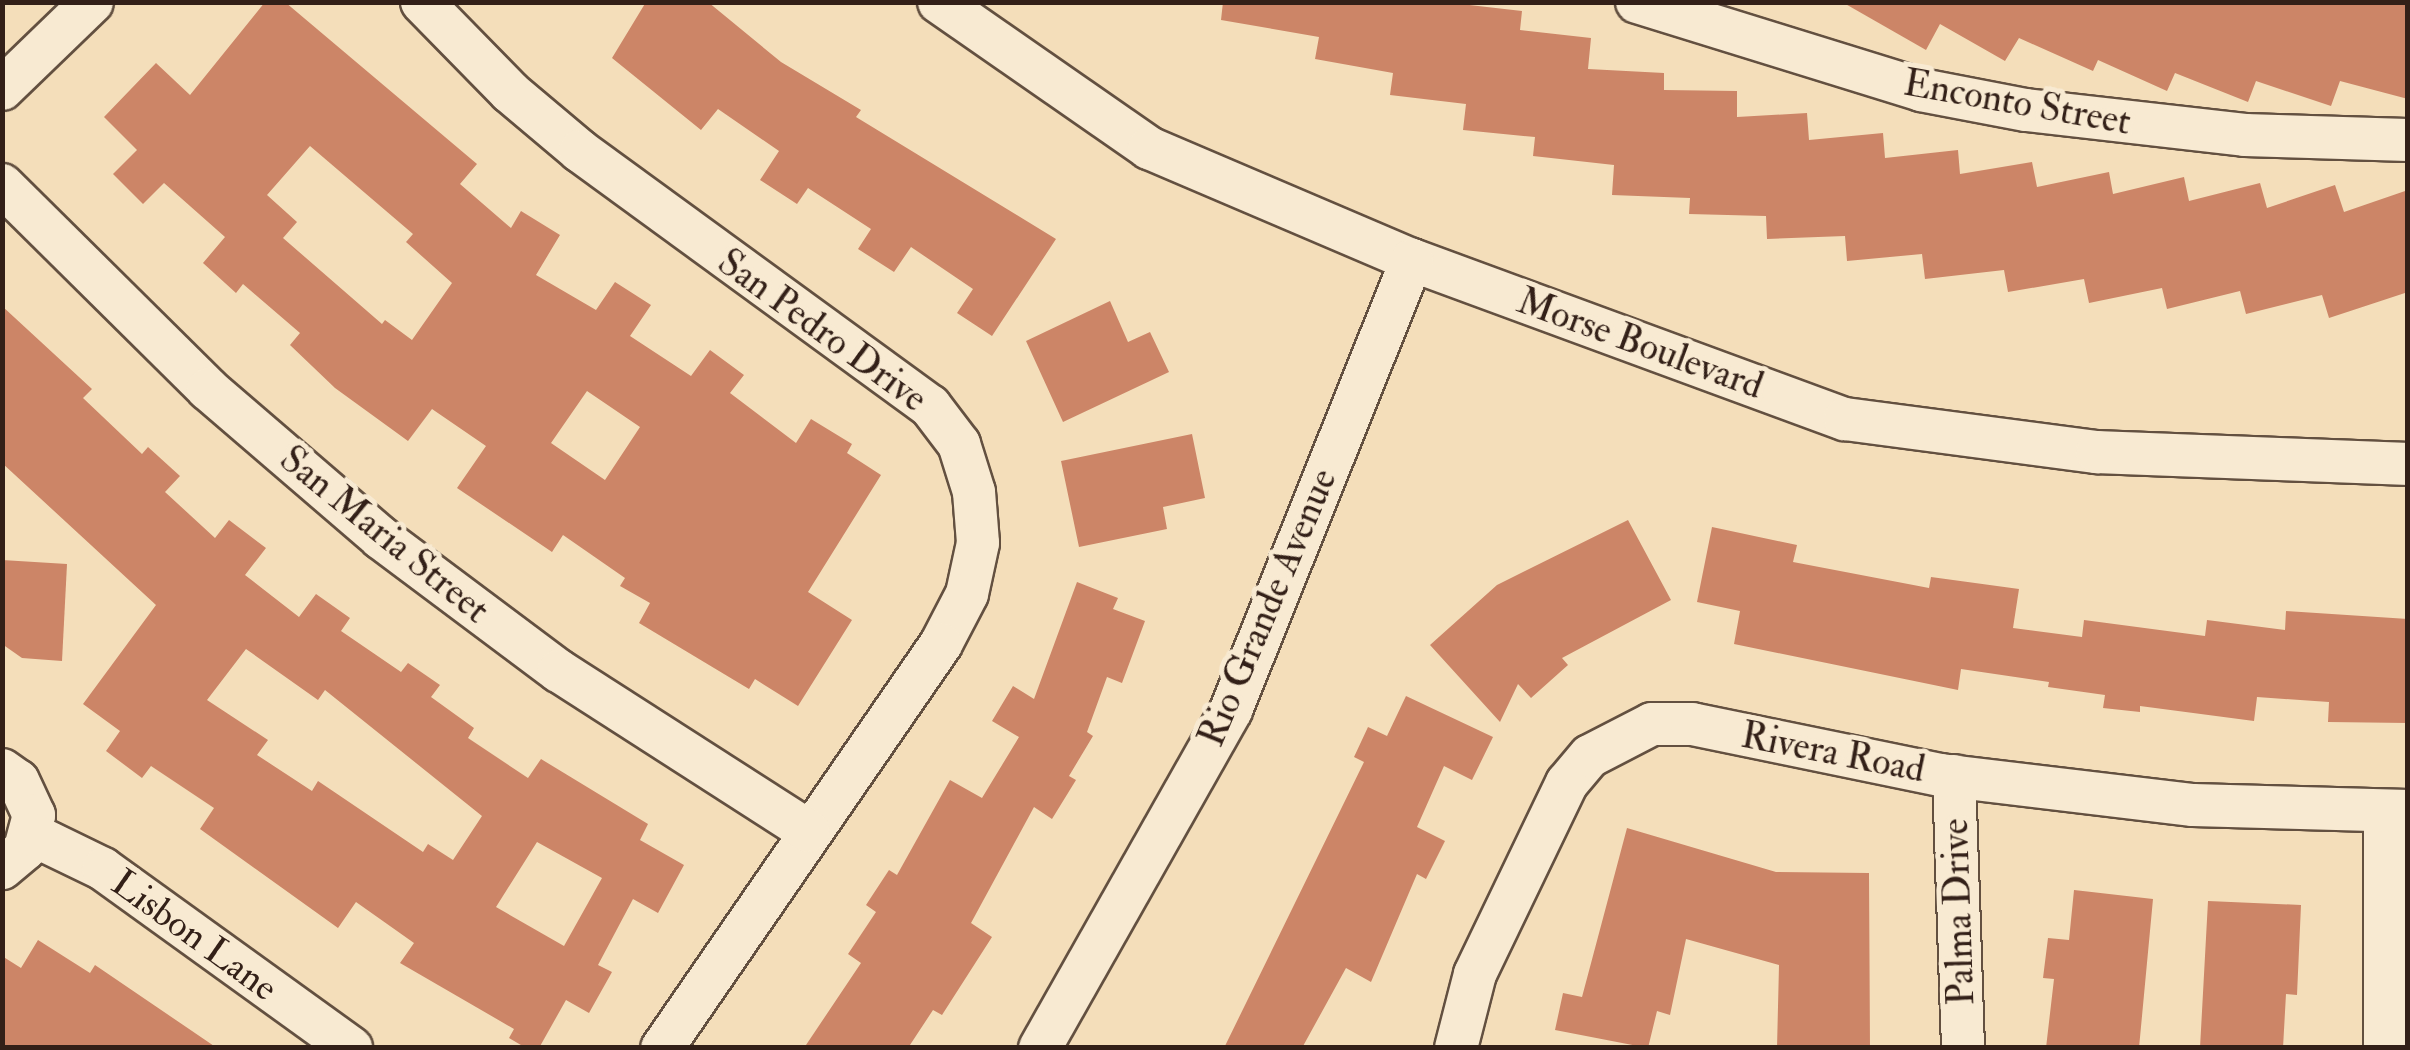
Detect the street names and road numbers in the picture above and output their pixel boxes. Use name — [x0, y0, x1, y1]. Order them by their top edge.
street label: Enconto Street — [1900, 61, 2134, 145]
street label: San Pedro Drive — [708, 240, 936, 422]
street label: Morse Boulevard — [1511, 278, 1769, 410]
street label: San Maria Street — [270, 437, 498, 633]
street label: Rio Grande Avenue — [1189, 462, 1347, 754]
street label: Rivera Road — [1737, 713, 1929, 793]
street label: Palma Drive — [1933, 818, 1985, 1006]
street label: Lisbon Lane — [102, 861, 286, 1011]

